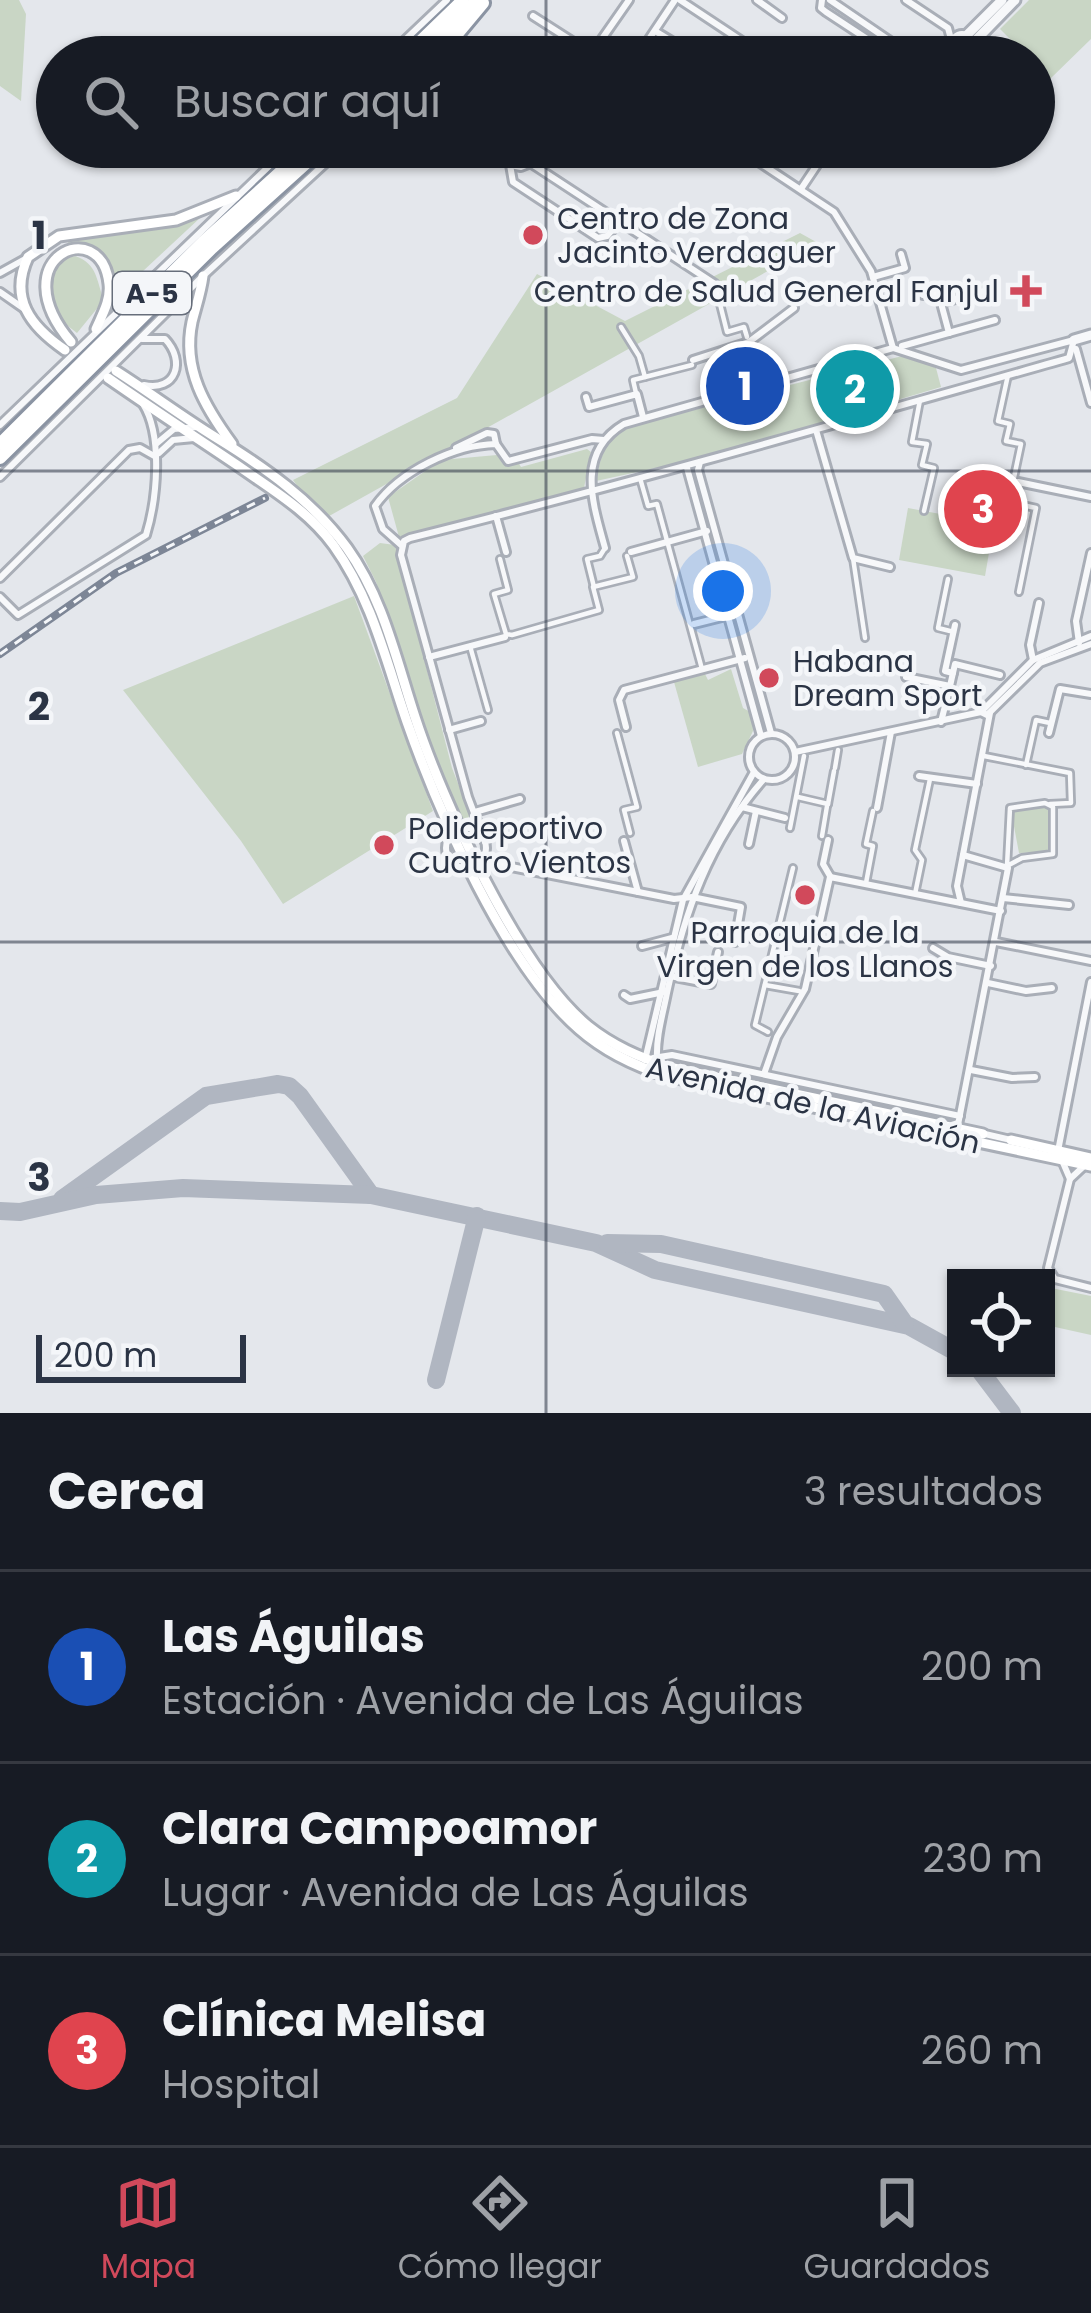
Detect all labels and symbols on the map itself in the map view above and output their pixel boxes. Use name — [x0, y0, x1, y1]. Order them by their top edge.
place label: Centro de Zona Jacinto Verdaguer — [557, 197, 836, 274]
text: 1 — [32, 208, 46, 263]
marker: Centro de Zona Jacinto Verdaguer — [520, 222, 546, 248]
place label: Centro de Salud General Fanjul — [534, 270, 999, 313]
road number: A-5 — [113, 272, 191, 314]
marker: Centro de Salud General Fanjul — [1010, 275, 1042, 307]
pin: 1 — [706, 341, 784, 431]
pin: 2 — [816, 344, 894, 434]
pin: 3 — [944, 464, 1022, 554]
your location — [693, 561, 753, 621]
place label: Habana Dream Sport — [793, 640, 982, 717]
marker: Habana Dream Sport — [756, 665, 782, 691]
text: 2 — [28, 679, 50, 734]
place label: Polideportivo Cuatro Vientos — [408, 807, 631, 884]
marker: Polideportivo Cuatro Vientos — [371, 832, 397, 858]
marker: Parroquia de la Virgen de los Llanos — [792, 882, 818, 908]
place label: Parroquia de la Virgen de los Llanos — [657, 911, 953, 988]
street label: Avenida de la Aviación — [642, 1046, 984, 1164]
text: 3 — [27, 1150, 51, 1205]
scale bar — [36, 1329, 246, 1382]

